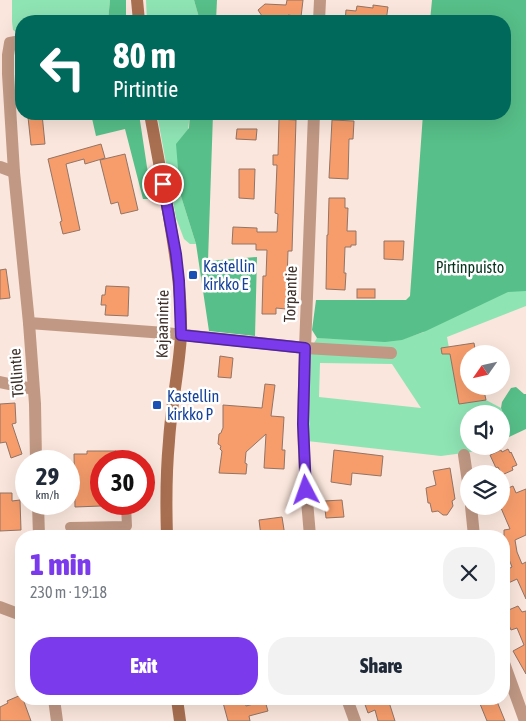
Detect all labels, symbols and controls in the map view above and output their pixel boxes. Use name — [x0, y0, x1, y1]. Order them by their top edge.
icon: left — [30, 35, 95, 100]
text: 80 m — [113, 35, 176, 75]
text: Pirtintie — [113, 76, 178, 102]
pin — [142, 163, 184, 205]
icon: arrive — [149, 170, 177, 198]
place label: Kastellin kirkko E — [203, 257, 255, 293]
park label: Pirtinpuisto — [436, 258, 504, 277]
street label: Torpantie — [280, 265, 301, 323]
marker: Kastellin kirkko E — [187, 269, 199, 281]
street label: Kajaanintie — [152, 290, 173, 358]
north arrow — [460, 345, 510, 395]
map controls — [460, 345, 510, 515]
street label: Töllintie — [5, 348, 27, 398]
place label: Kastellin kirkko P — [167, 387, 219, 423]
marker: Kastellin kirkko P — [151, 399, 163, 411]
button: sound — [460, 405, 510, 455]
speed limit sign: 30 — [90, 450, 155, 515]
text: 29 — [36, 462, 59, 490]
position arrow — [279, 463, 331, 515]
button: layers — [460, 465, 510, 515]
text: km/h — [36, 488, 59, 502]
text: 1 min — [30, 547, 91, 581]
button: close — [443, 547, 495, 599]
text: 230 m · 19:18 — [30, 583, 107, 601]
button: Exit — [30, 637, 258, 695]
button: Share — [268, 637, 495, 695]

